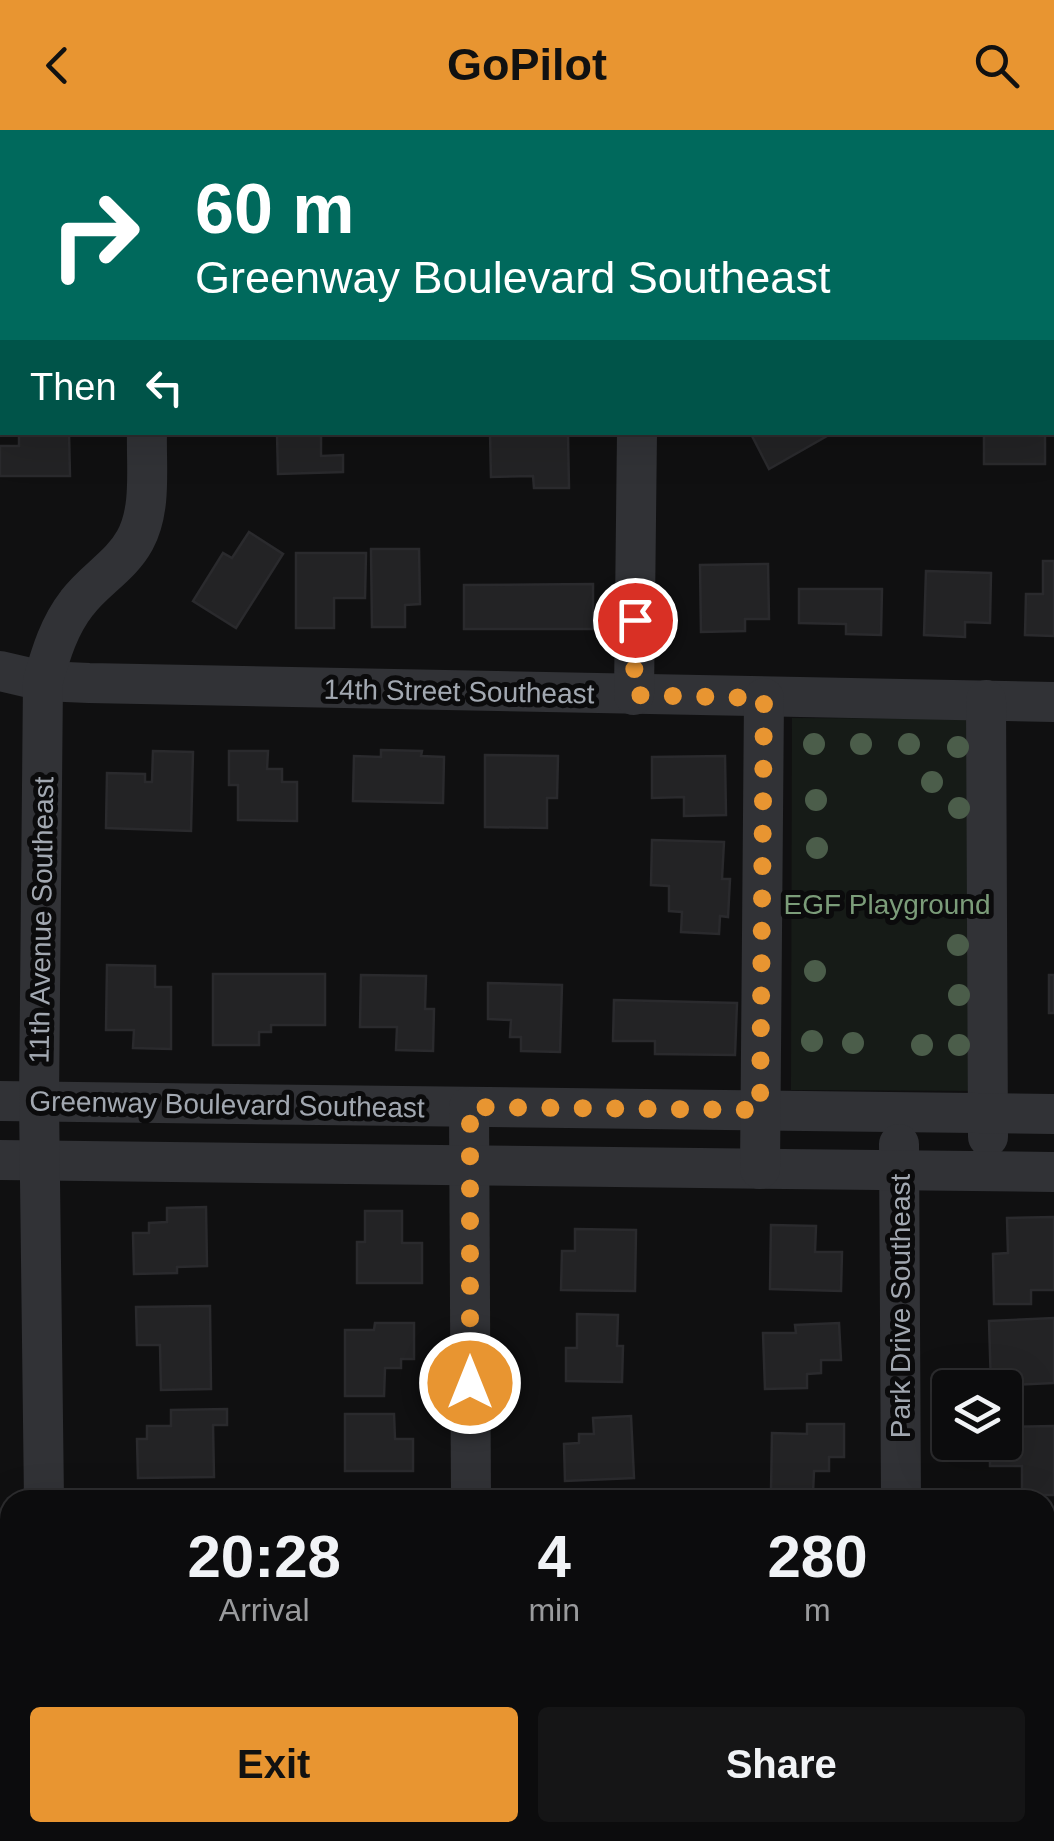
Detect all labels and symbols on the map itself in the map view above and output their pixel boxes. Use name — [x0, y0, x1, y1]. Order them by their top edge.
pin — [593, 578, 678, 663]
street label: 14th Street Southeast — [323, 674, 595, 709]
street label: 11th Avenue Southeast — [23, 776, 60, 1064]
park label: EGF Playground — [784, 889, 991, 920]
street label: Greenway Boulevard Southeast — [29, 1086, 425, 1123]
street label: Park Drive Southeast — [885, 1174, 916, 1438]
position arrow — [418, 1331, 522, 1435]

